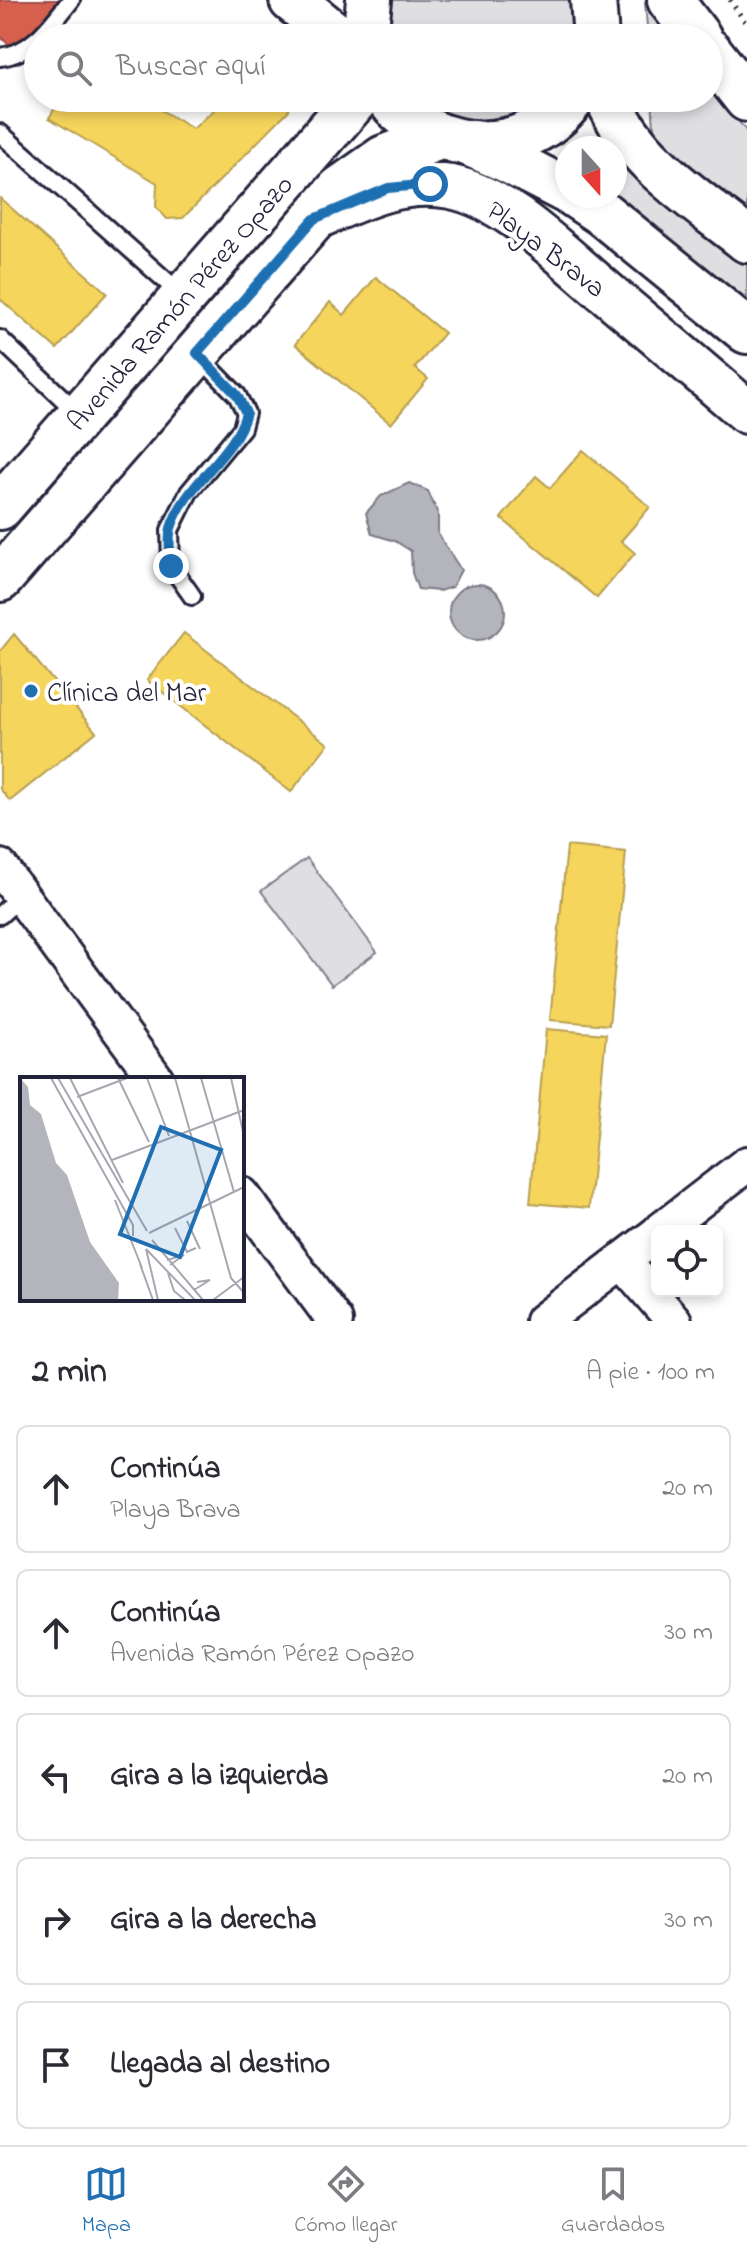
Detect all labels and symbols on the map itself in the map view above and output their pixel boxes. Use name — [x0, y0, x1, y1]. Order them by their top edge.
north arrow — [555, 136, 627, 208]
route start — [412, 166, 448, 202]
street label: Avenida Ramón Pérez Opazo — [59, 167, 305, 441]
street label: Playa Brava — [476, 192, 613, 309]
route end — [153, 548, 189, 584]
place label: Clínica del Mar — [47, 674, 207, 715]
marker: Clínica del Mar — [22, 682, 40, 700]
inset map — [20, 1077, 244, 1301]

